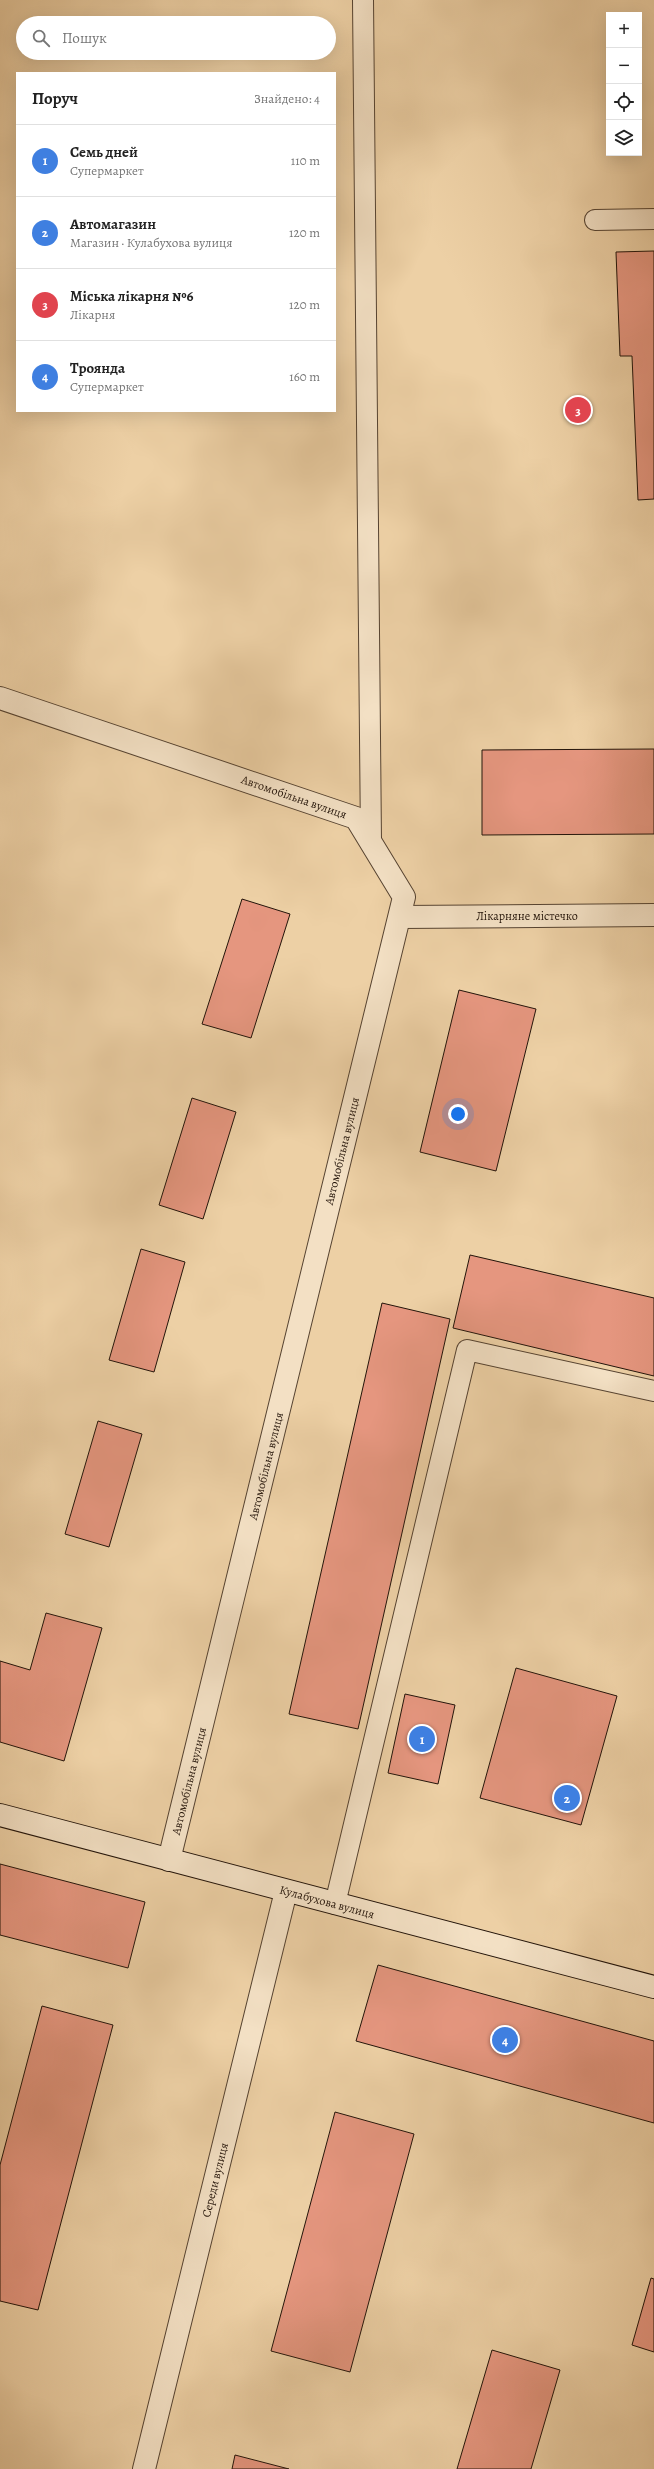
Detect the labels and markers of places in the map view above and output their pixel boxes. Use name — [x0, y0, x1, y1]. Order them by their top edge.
pin: 3 — [565, 395, 591, 425]
pin: 1 — [409, 1724, 435, 1754]
pin: 2 — [554, 1783, 580, 1813]
pin: 4 — [492, 2025, 518, 2055]

